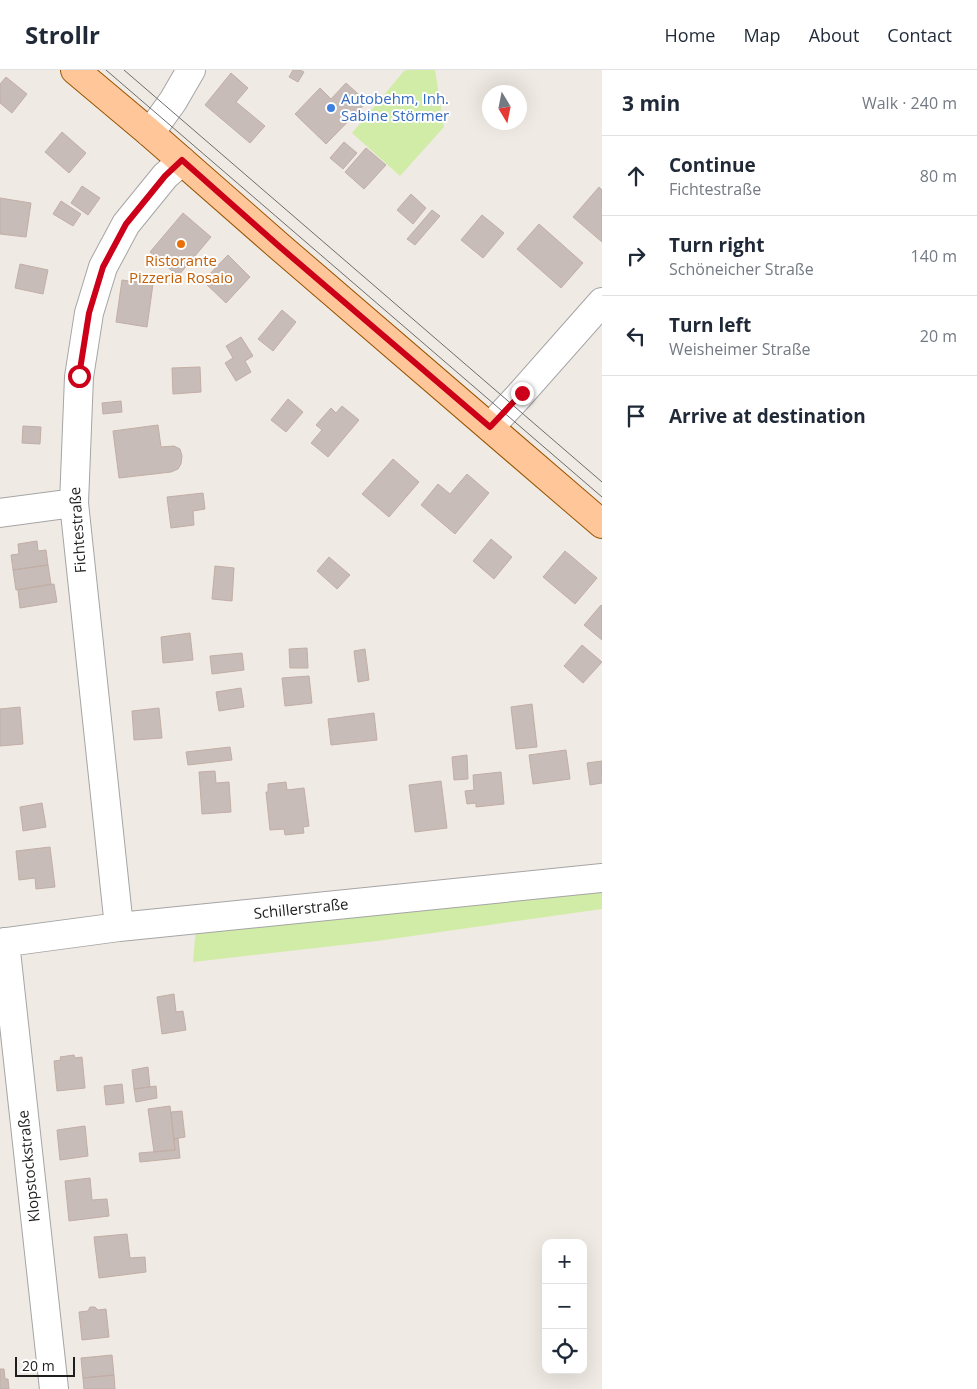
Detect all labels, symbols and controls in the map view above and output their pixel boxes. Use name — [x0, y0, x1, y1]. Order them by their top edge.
text: Strollr — [25, 18, 100, 51]
text: Home — [665, 23, 715, 47]
text: Map — [743, 23, 781, 47]
text: About — [809, 23, 859, 47]
text: Contact — [887, 23, 952, 47]
north arrow — [482, 85, 527, 130]
place label: Autobehm, Inh. Sabine Störmer — [341, 88, 449, 125]
text: 3 min — [622, 89, 680, 117]
text: Walk · 240 m — [862, 92, 957, 114]
marker: Autobehm, Inh. Sabine Störmer — [325, 102, 337, 114]
text: Continue — [669, 152, 756, 178]
icon: ahead — [622, 162, 650, 190]
text: 80 m — [920, 165, 957, 187]
text: Fichtestraße — [669, 178, 761, 200]
text: Turn right — [669, 232, 764, 258]
marker: Ristorante Pizzeria Rosaio — [175, 238, 187, 250]
icon: right — [622, 242, 650, 270]
text: 140 m — [911, 245, 957, 267]
place label: Ristorante Pizzeria Rosaio — [129, 250, 233, 287]
text: Schöneicher Straße — [669, 258, 814, 280]
text: Turn left — [669, 312, 751, 338]
icon: left — [622, 322, 650, 350]
text: 20 m — [920, 325, 957, 347]
text: Weisheimer Straße — [669, 338, 811, 360]
route start — [68, 365, 91, 388]
route end — [511, 382, 534, 405]
icon: arrive — [622, 402, 650, 430]
text: Arrive at destination — [669, 403, 866, 429]
street label: Fichtestraße — [64, 486, 90, 574]
street label: Schillerstraße — [252, 893, 349, 923]
street label: Klopstockstraße — [12, 1109, 44, 1223]
map controls — [542, 1239, 587, 1374]
button: + — [542, 1239, 587, 1284]
button: − — [542, 1284, 587, 1329]
button: locate — [542, 1329, 587, 1374]
scale bar — [15, 1354, 75, 1377]
text: 20 m — [22, 1356, 55, 1375]

